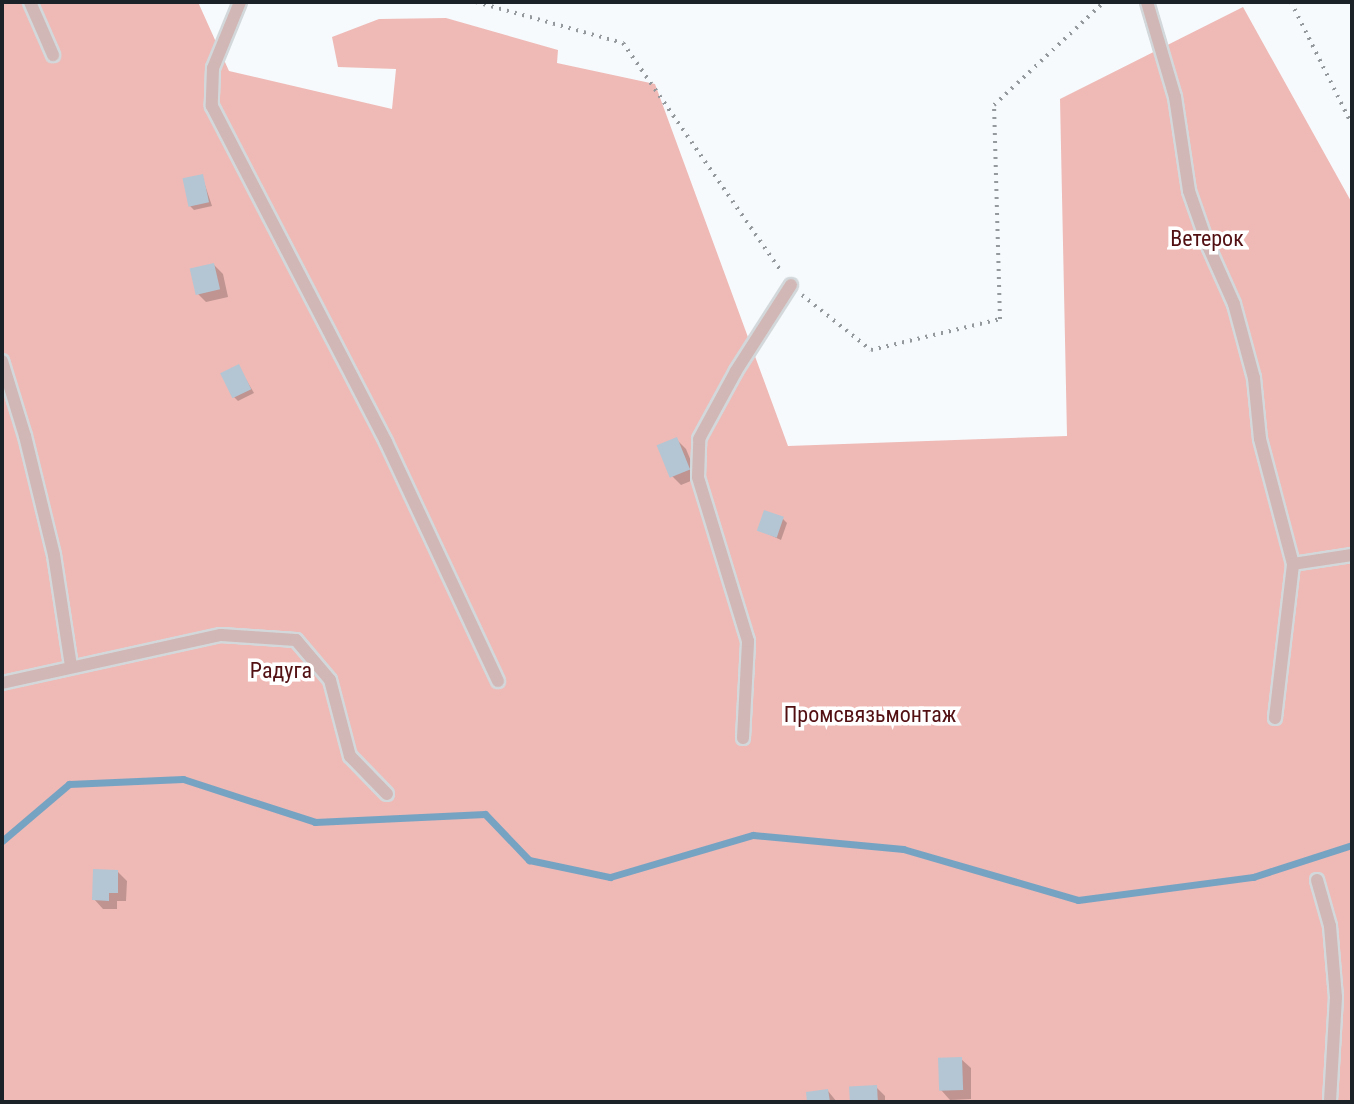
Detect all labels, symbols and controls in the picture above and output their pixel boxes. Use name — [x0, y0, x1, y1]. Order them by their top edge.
park label: Ветерок — [1170, 226, 1244, 252]
park label: Радуга — [250, 658, 312, 684]
park label: Промсвязьмонтаж — [784, 702, 956, 728]

